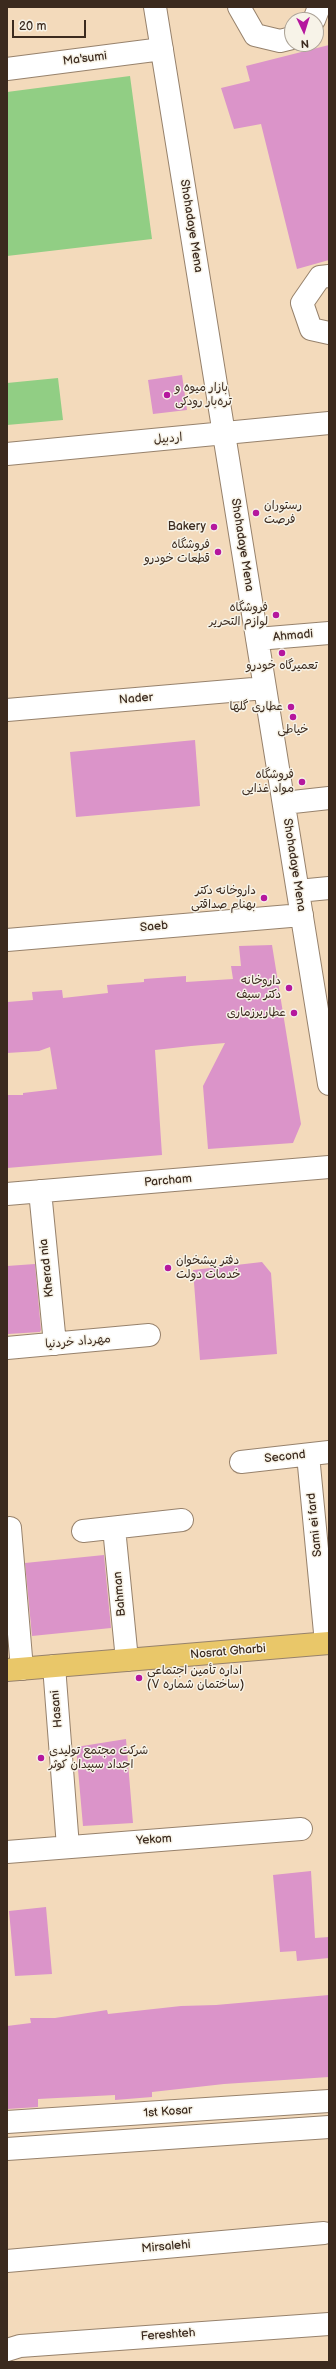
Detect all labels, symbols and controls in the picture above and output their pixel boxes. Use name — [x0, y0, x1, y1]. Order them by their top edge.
scale bar — [14, 12, 88, 38]
north arrow — [284, 12, 324, 52]
text: 20 m — [19, 19, 46, 34]
text: N — [300, 37, 309, 50]
street label: Ma'sumi — [62, 49, 108, 69]
street label: Shohadaye Mena — [177, 179, 205, 273]
place label: بازار میوه و تره‌بار رودکی — [175, 381, 232, 409]
marker: بازار میوه و تره‌بار رودکی — [162, 390, 172, 400]
street label: اردبیل — [153, 431, 183, 447]
street label: Shohadaye Mena — [228, 498, 256, 592]
place label: رستوران فرصت — [264, 499, 302, 527]
marker: رستوران فرصت — [251, 508, 261, 518]
place label: Bakery — [168, 520, 206, 534]
marker: Bakery — [209, 522, 219, 532]
place label: فروشگاه قطعات خودرو — [144, 538, 210, 566]
marker: فروشگاه قطعات خودرو — [213, 547, 223, 557]
place label: فروشگاه لوازم التحریر — [209, 601, 268, 629]
marker: فروشگاه لوازم التحریر — [271, 610, 281, 620]
street label: Ahmadi — [272, 627, 314, 645]
marker: تعمیرگاه خودرو — [277, 648, 287, 658]
place label: تعمیرگاه خودرو — [246, 659, 318, 673]
street label: Nader — [118, 690, 154, 708]
place label: عطاری گلها — [229, 700, 283, 714]
marker: عطاری گلها — [286, 702, 296, 712]
marker: خیاطی — [288, 712, 298, 722]
place label: خیاطی — [277, 723, 309, 737]
place label: فروشگاه مواد غذایی — [242, 768, 294, 796]
marker: فروشگاه مواد غذایی — [297, 777, 307, 787]
street label: Shohadaye Mena — [280, 818, 308, 912]
place label: داروخانه دکتر بهنام صداقتی — [191, 884, 256, 912]
marker: داروخانه دکتر بهنام صداقتی — [259, 893, 269, 903]
street label: Saeb — [139, 919, 169, 935]
place label: داروخانه دکتر سیف — [236, 974, 281, 1002]
marker: داروخانه دکتر سیف — [284, 983, 294, 993]
place label: عطاریرزماری — [227, 1006, 286, 1020]
marker: عطاریرزماری — [289, 1008, 299, 1018]
street label: Parcham — [144, 1172, 192, 1190]
street label: Kherad nia — [37, 1238, 57, 1298]
place label: دفتر پیشخوان خدمات دولت — [176, 1254, 240, 1282]
marker: دفتر پیشخوان خدمات دولت — [163, 1263, 173, 1273]
street label: مهرداد خردنیا — [45, 1332, 111, 1352]
street label: Second — [264, 1448, 306, 1466]
street label: Sami ei fard — [304, 1492, 326, 1558]
street label: Bahman — [111, 1571, 129, 1617]
street label: Nosrat Gharbi — [190, 1642, 266, 1662]
place label: اداره تأمین اجتماعی (ساختمان شماره ۷) — [147, 1664, 244, 1692]
marker: اداره تأمین اجتماعی (ساختمان شماره ۷) — [134, 1673, 144, 1683]
street label: Hasani — [48, 1690, 66, 1728]
place label: شرکت مجتمع تولیدی اجداد سپیدان کوثر — [49, 1744, 148, 1772]
marker: شرکت مجتمع تولیدی اجداد سپیدان کوثر — [36, 1753, 46, 1763]
street label: Yekom — [136, 1832, 172, 1848]
street label: 1st Kosar — [143, 2103, 193, 2121]
street label: Mirsalehi — [141, 2238, 191, 2256]
street label: Fereshteh — [140, 2326, 196, 2344]

